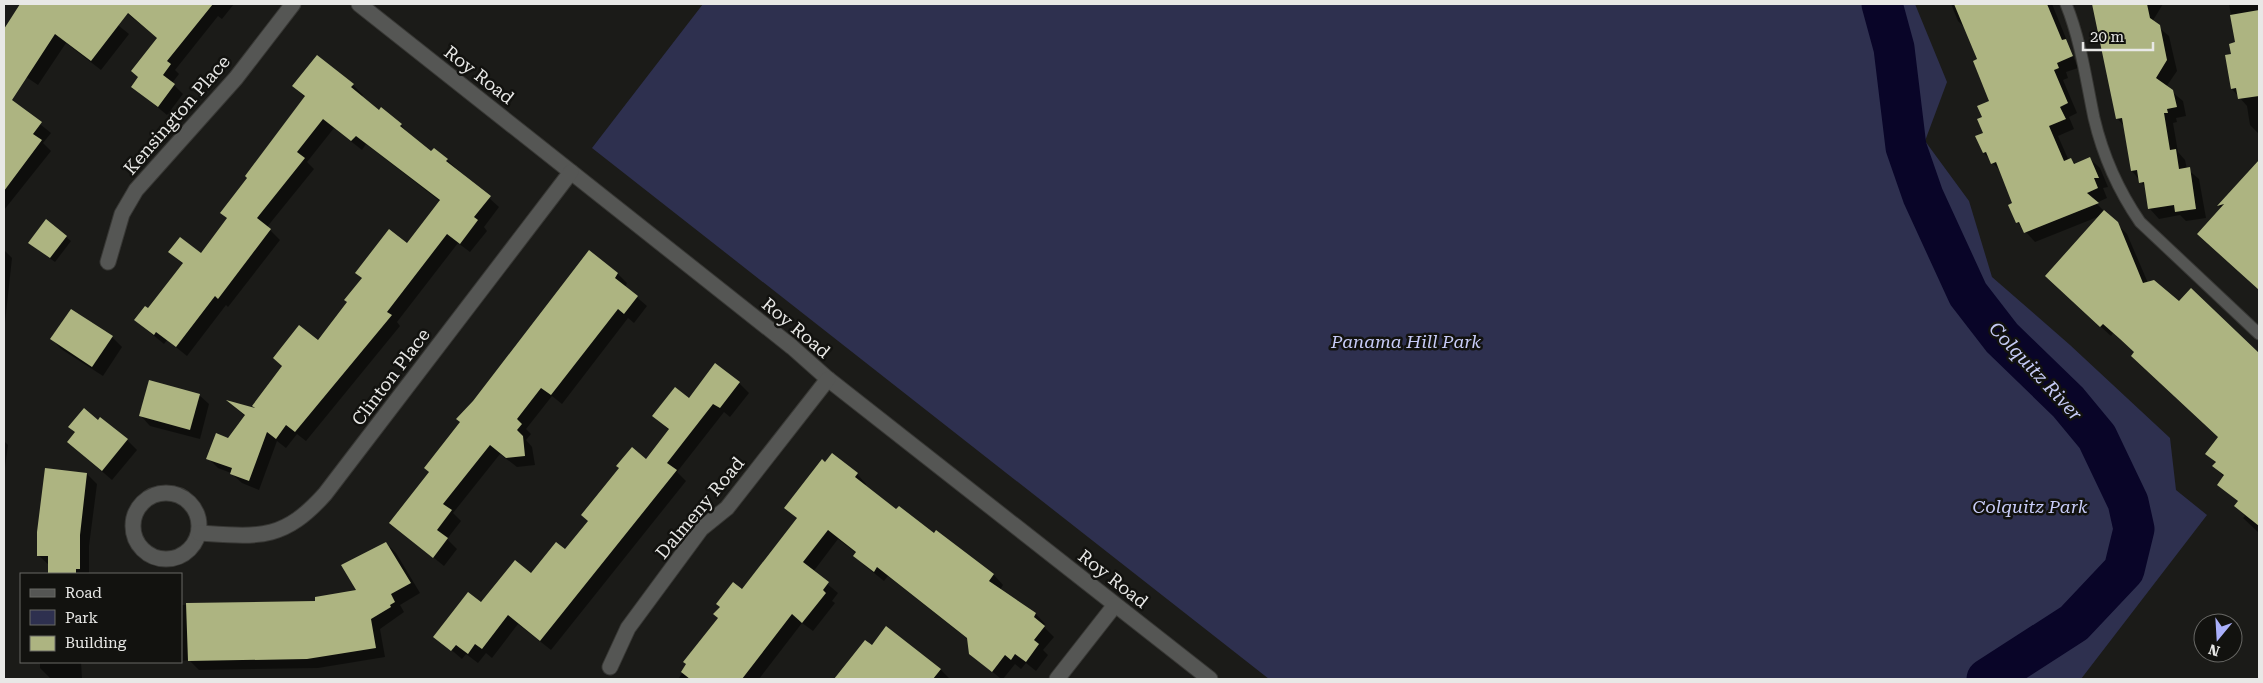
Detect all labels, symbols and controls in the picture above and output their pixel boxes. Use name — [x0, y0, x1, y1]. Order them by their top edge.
scale bar — [2083, 20, 2153, 52]
text: 20 m — [2090, 28, 2125, 46]
street label: Roy Road — [440, 41, 519, 109]
street label: Kensington Place — [119, 51, 234, 179]
street label: Roy Road — [758, 293, 835, 362]
water label: Colquitz River — [1984, 317, 2087, 425]
street label: Clinton Place — [347, 324, 434, 429]
park label: Panama Hill Park — [1330, 331, 1481, 352]
street label: Dalmeny Road — [651, 452, 749, 563]
park label: Colquitz Park — [1972, 496, 2088, 517]
street label: Roy Road — [1074, 545, 1153, 613]
legend — [20, 573, 182, 663]
text: Road — [65, 584, 102, 602]
text: Park — [65, 609, 99, 627]
north arrow — [2193, 613, 2243, 663]
text: Building — [65, 634, 127, 652]
text: N — [2206, 641, 2222, 660]

